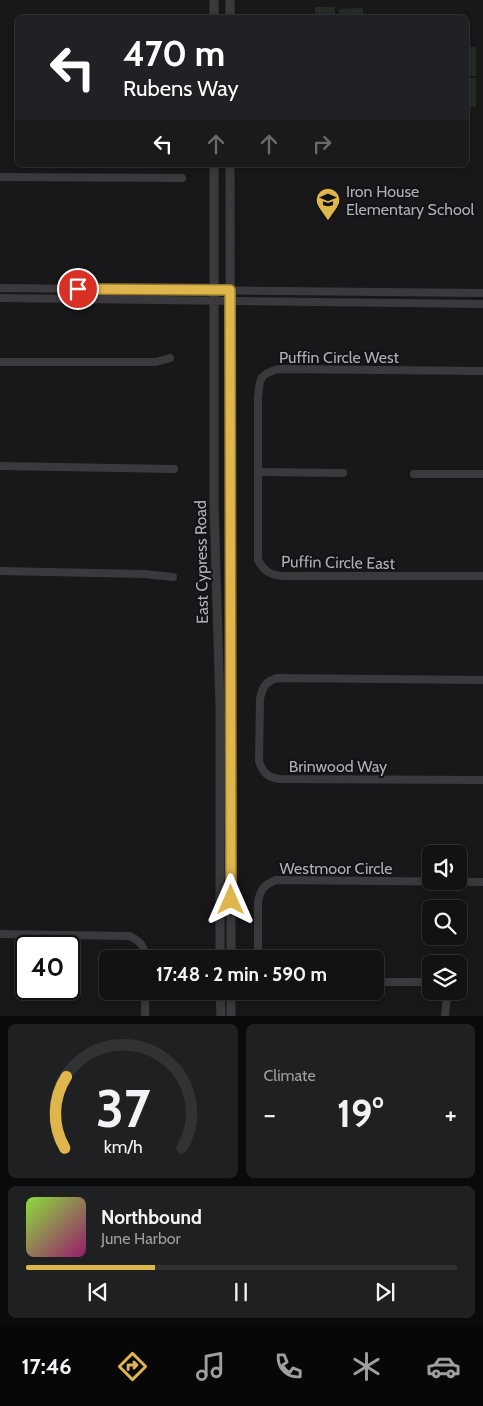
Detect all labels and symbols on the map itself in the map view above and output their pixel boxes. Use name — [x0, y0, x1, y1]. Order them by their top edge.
place label: Iron House Elementary School — [346, 182, 474, 219]
school or university icon: Iron House Elementary School — [315, 187, 341, 221]
pin — [57, 268, 99, 310]
street label: Puffin Circle West — [279, 348, 400, 367]
street label: East Cypress Road — [191, 500, 212, 624]
street label: Puffin Circle East — [281, 552, 396, 573]
street label: Brinwood Way — [289, 757, 387, 776]
street label: Westmoor Circle — [280, 859, 392, 878]
position arrow — [204, 873, 256, 925]
speed limit sign: 40 — [15, 935, 80, 1000]

